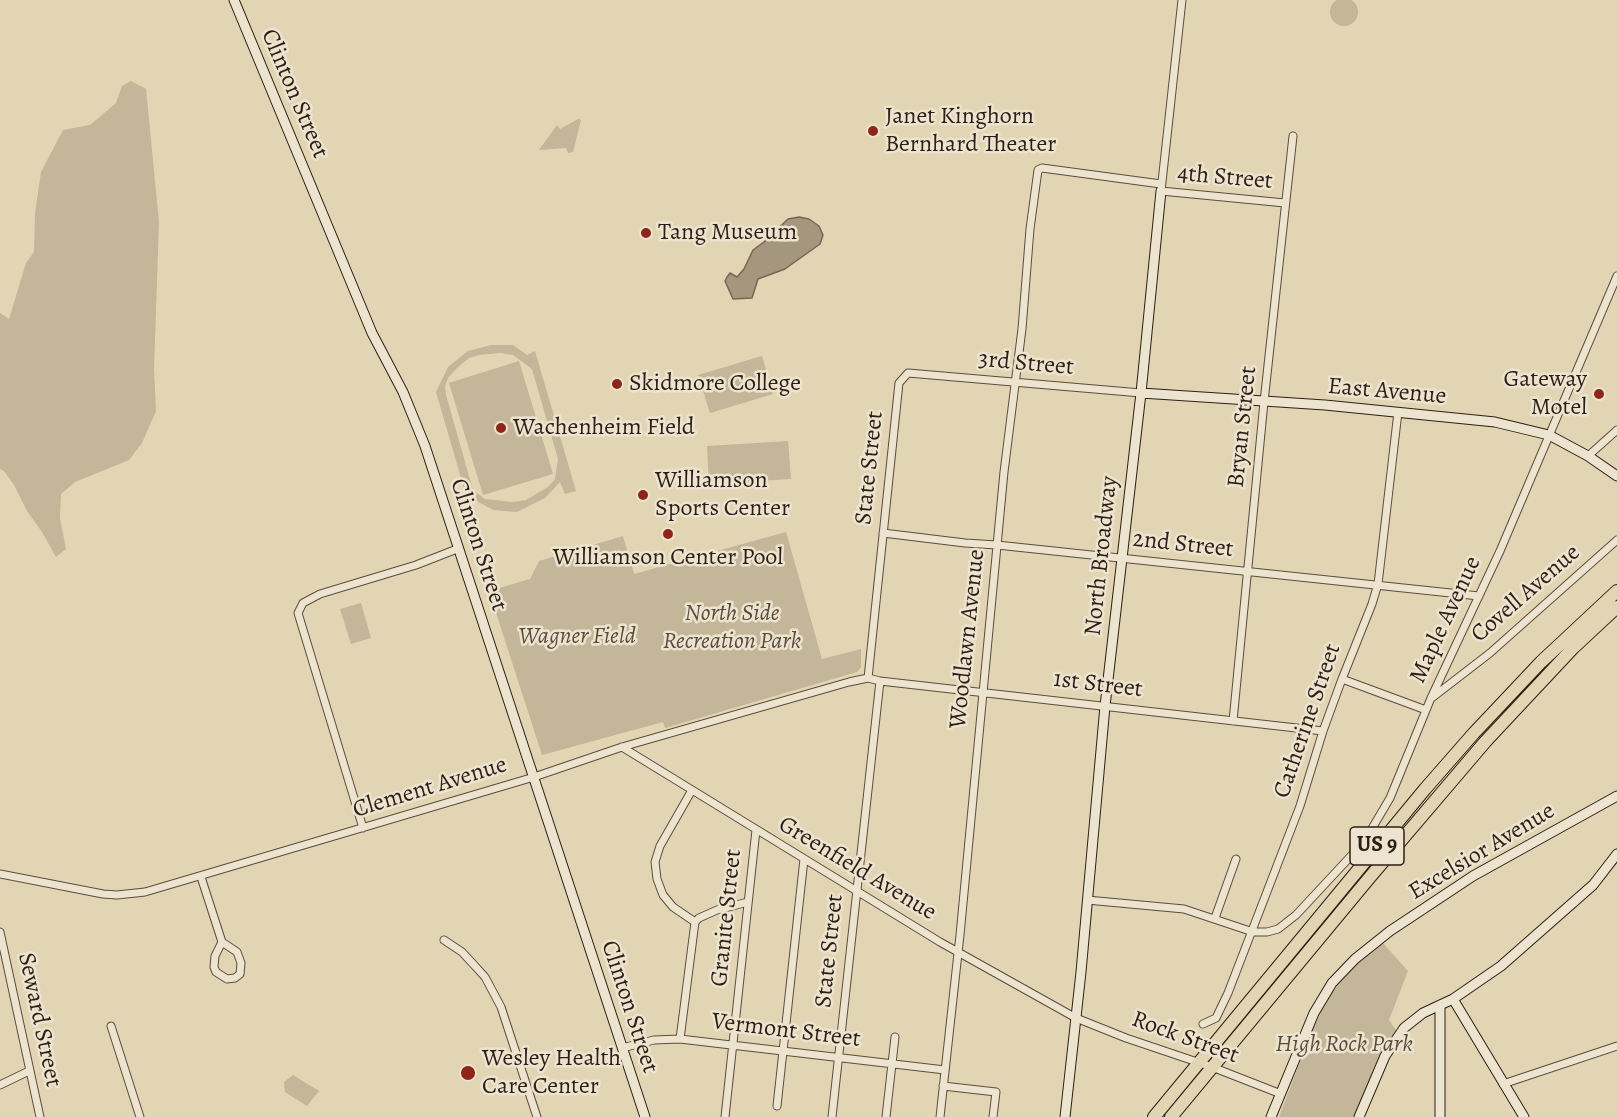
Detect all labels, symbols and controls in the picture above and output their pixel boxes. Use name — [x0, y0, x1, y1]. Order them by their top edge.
street label: Clinton Street — [254, 25, 334, 163]
place label: Janet Kinghorn Bernhard Theater — [885, 103, 1056, 159]
marker: Janet Kinghorn Bernhard Theater — [866, 124, 880, 138]
street label: 4th Street — [1176, 159, 1274, 197]
place label: Tang Museum — [658, 219, 797, 247]
marker: Tang Museum — [639, 226, 653, 240]
street label: 3rd Street — [977, 345, 1075, 383]
street label: Bryan Street — [1222, 365, 1264, 489]
place label: Gateway Motel — [1503, 366, 1587, 422]
place label: Skidmore College — [629, 370, 801, 398]
street label: East Avenue — [1327, 372, 1447, 412]
marker: Skidmore College — [610, 377, 624, 391]
marker: Gateway Motel — [1592, 387, 1606, 401]
street label: State Street — [850, 410, 890, 526]
place label: Wachenheim Field — [513, 414, 695, 442]
marker: Wachenheim Field — [494, 421, 508, 435]
place label: Williamson Sports Center — [655, 467, 790, 523]
street label: Clinton Street — [443, 475, 513, 615]
street label: North Broadway — [1079, 475, 1125, 637]
marker: Williamson Sports Center — [636, 488, 650, 502]
street label: 2nd Street — [1131, 525, 1235, 565]
marker: Williamson Center Pool — [661, 527, 675, 541]
street label: Covell Avenue — [1466, 539, 1586, 649]
place label: Williamson Center Pool — [553, 544, 783, 572]
street label: Woodlawn Avenue — [944, 548, 992, 730]
street label: Maple Avenue — [1404, 552, 1488, 688]
park label: North Side Recreation Park — [663, 600, 801, 656]
park label: Wagner Field — [518, 623, 636, 651]
street label: Catherine Street — [1268, 640, 1348, 802]
street label: 1st Street — [1052, 665, 1144, 705]
street label: Clement Avenue — [349, 751, 511, 825]
street label: Excelsior Avenue — [1404, 797, 1560, 907]
street label: Greenfield Avenue — [773, 811, 941, 927]
road number: US 9 — [1350, 827, 1404, 865]
street label: Granite Street — [705, 848, 749, 988]
street label: State Street — [810, 893, 850, 1009]
street label: Clinton Street — [594, 937, 664, 1077]
street label: Seward Street — [11, 950, 67, 1090]
street label: Rock Street — [1128, 1005, 1242, 1071]
street label: Vermont Street — [710, 1008, 862, 1054]
park label: High Rock Park — [1275, 1031, 1413, 1059]
place label: Wesley Health Care Center — [482, 1045, 621, 1101]
marker: Wesley Health Care Center — [459, 1064, 477, 1082]

